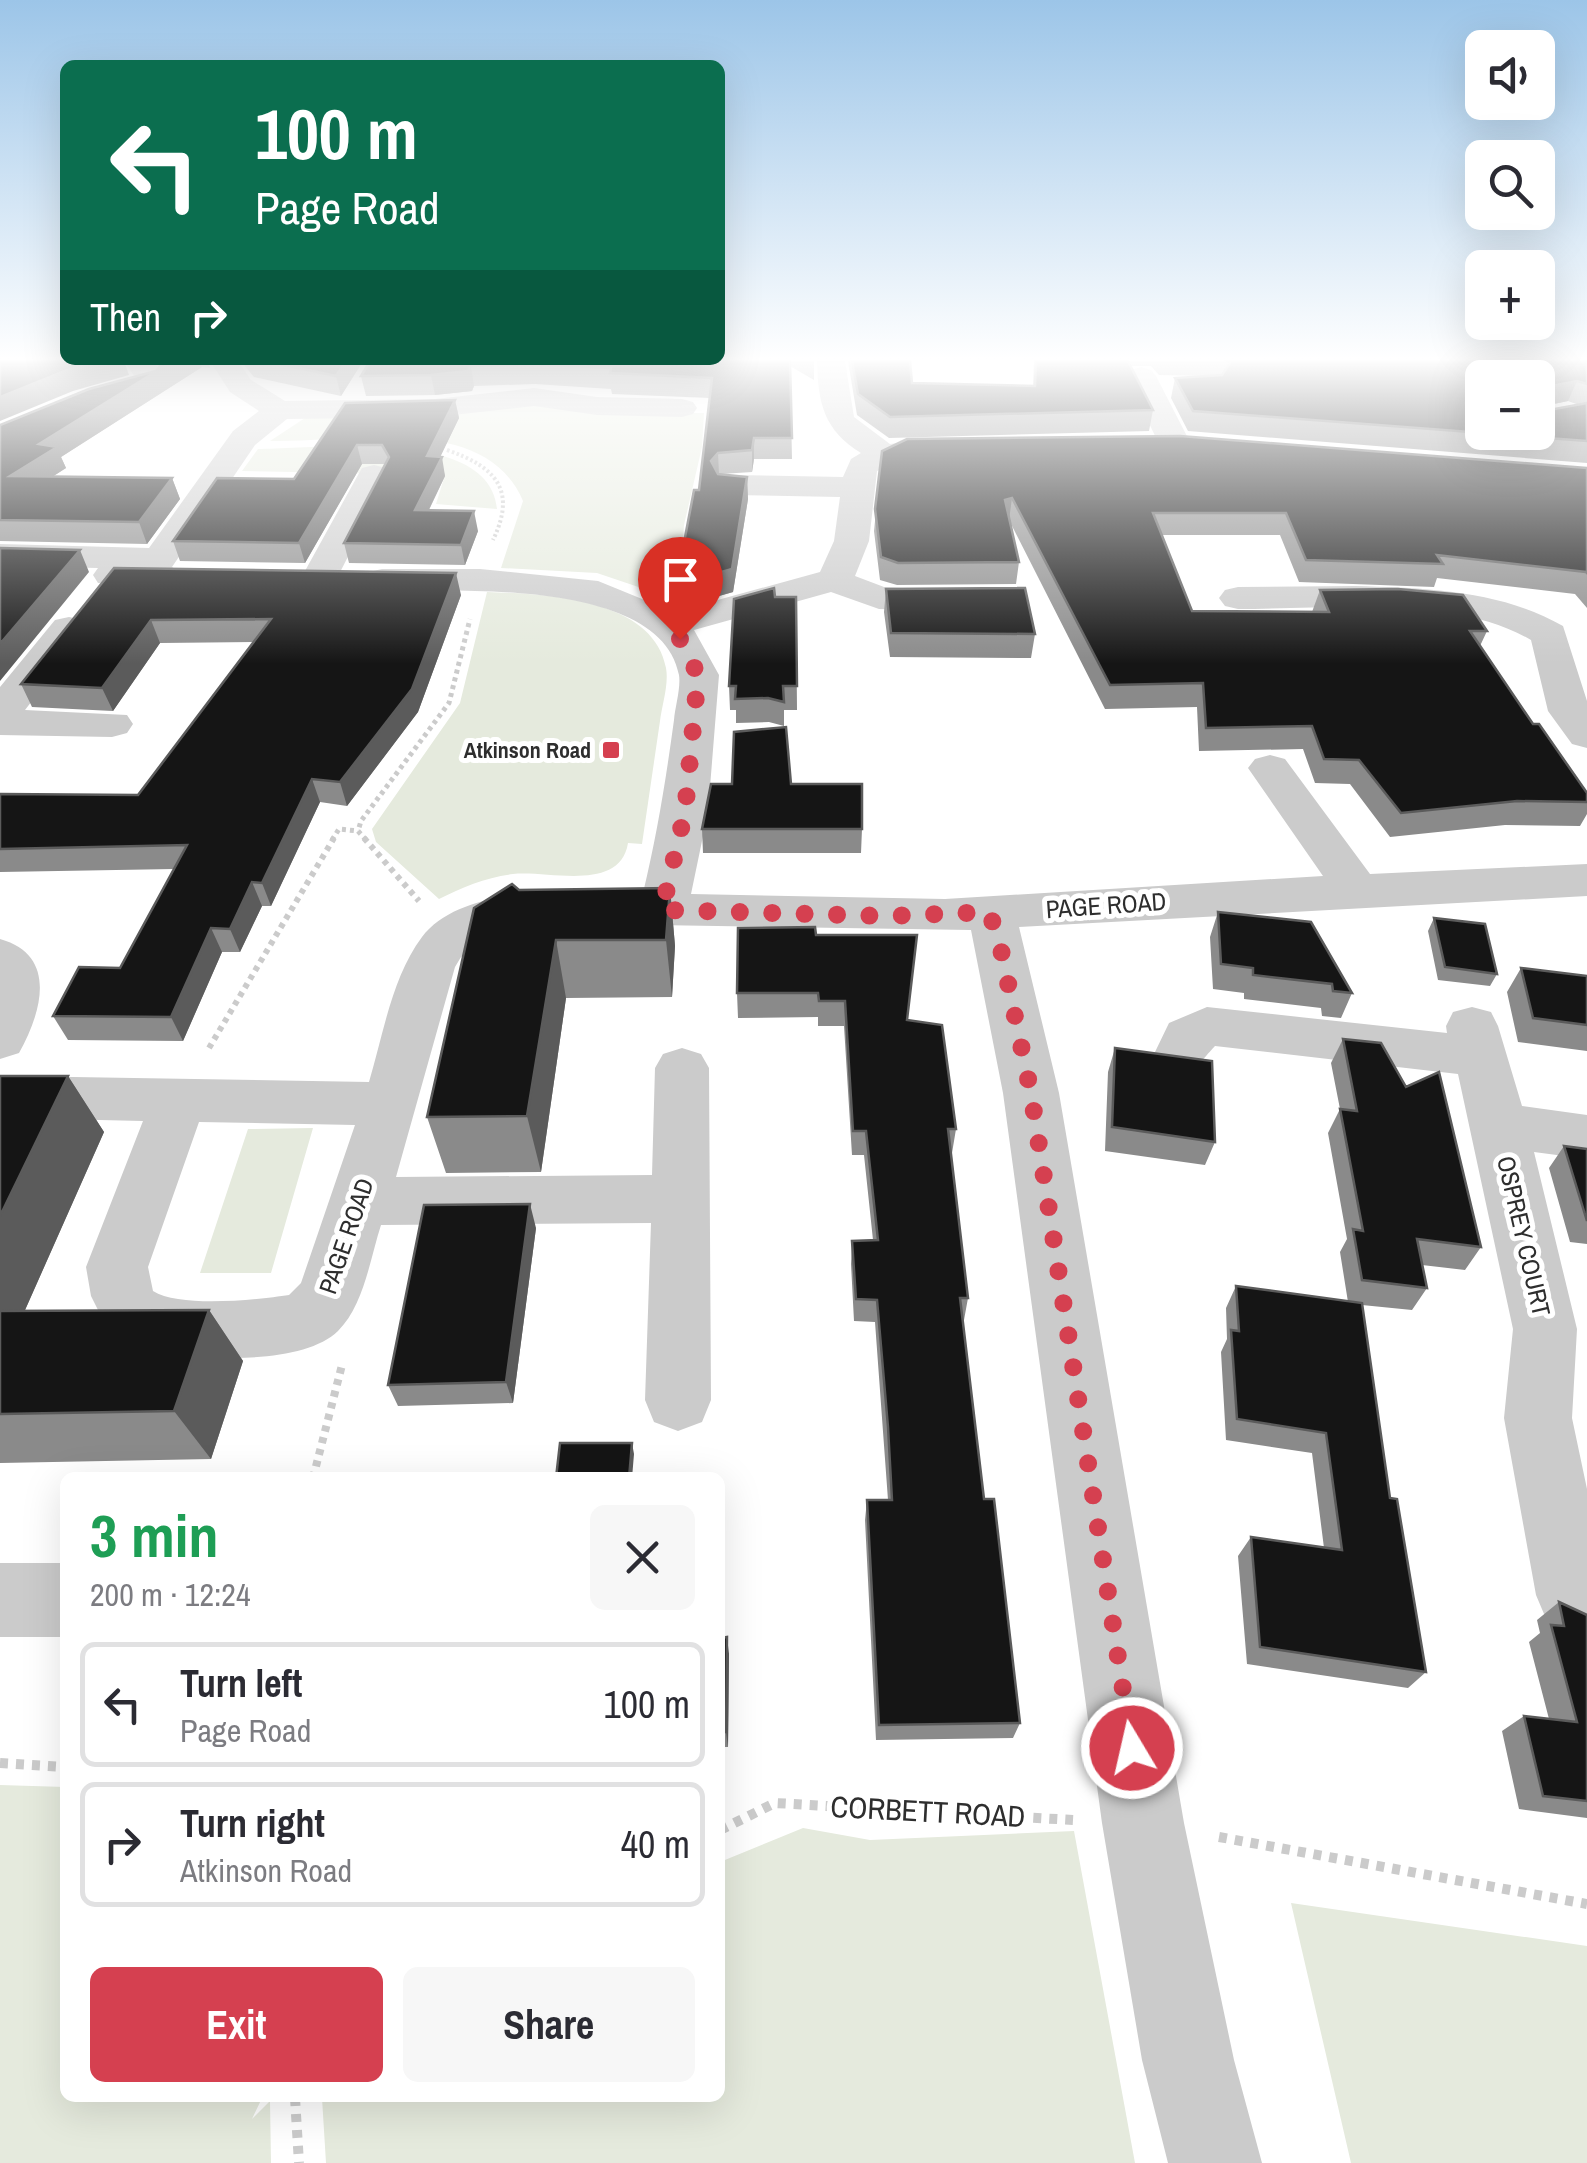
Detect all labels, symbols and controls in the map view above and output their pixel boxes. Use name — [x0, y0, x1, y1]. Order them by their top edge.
map controls — [1465, 30, 1555, 450]
button: sound — [1465, 30, 1555, 120]
text: 100 m — [255, 87, 418, 181]
icon: left — [90, 100, 220, 230]
button: search — [1465, 140, 1555, 230]
text: Page Road — [255, 177, 440, 238]
button: + — [1465, 250, 1555, 340]
icon: right — [181, 290, 236, 345]
text: Then — [90, 292, 161, 343]
button: − — [1465, 360, 1555, 450]
pin — [638, 537, 723, 640]
icon: arrive — [653, 552, 708, 607]
place label: Atkinson Road — [464, 735, 591, 765]
marker: Atkinson Road — [600, 739, 622, 761]
street label: PAGE ROAD — [1045, 884, 1167, 926]
street label: OSPREY COURT — [1489, 1153, 1559, 1320]
street label: PAGE ROAD — [310, 1174, 382, 1298]
text: 3 min — [90, 1495, 219, 1576]
button: close — [590, 1505, 695, 1610]
text: 200 m · 12:24 — [90, 1573, 250, 1616]
text: Turn left — [180, 1658, 302, 1709]
icon: left — [95, 1677, 150, 1732]
text: 100 m — [603, 1679, 690, 1730]
position arrow — [1080, 1696, 1184, 1800]
text: Page Road — [180, 1709, 311, 1752]
street label: CORBETT ROAD — [830, 1786, 1026, 1836]
text: Turn right — [180, 1798, 325, 1849]
icon: right — [95, 1817, 150, 1872]
text: 40 m — [621, 1819, 690, 1870]
text: Atkinson Road — [180, 1849, 352, 1892]
button: Exit — [90, 1967, 383, 2082]
button: Share — [403, 1967, 695, 2082]

